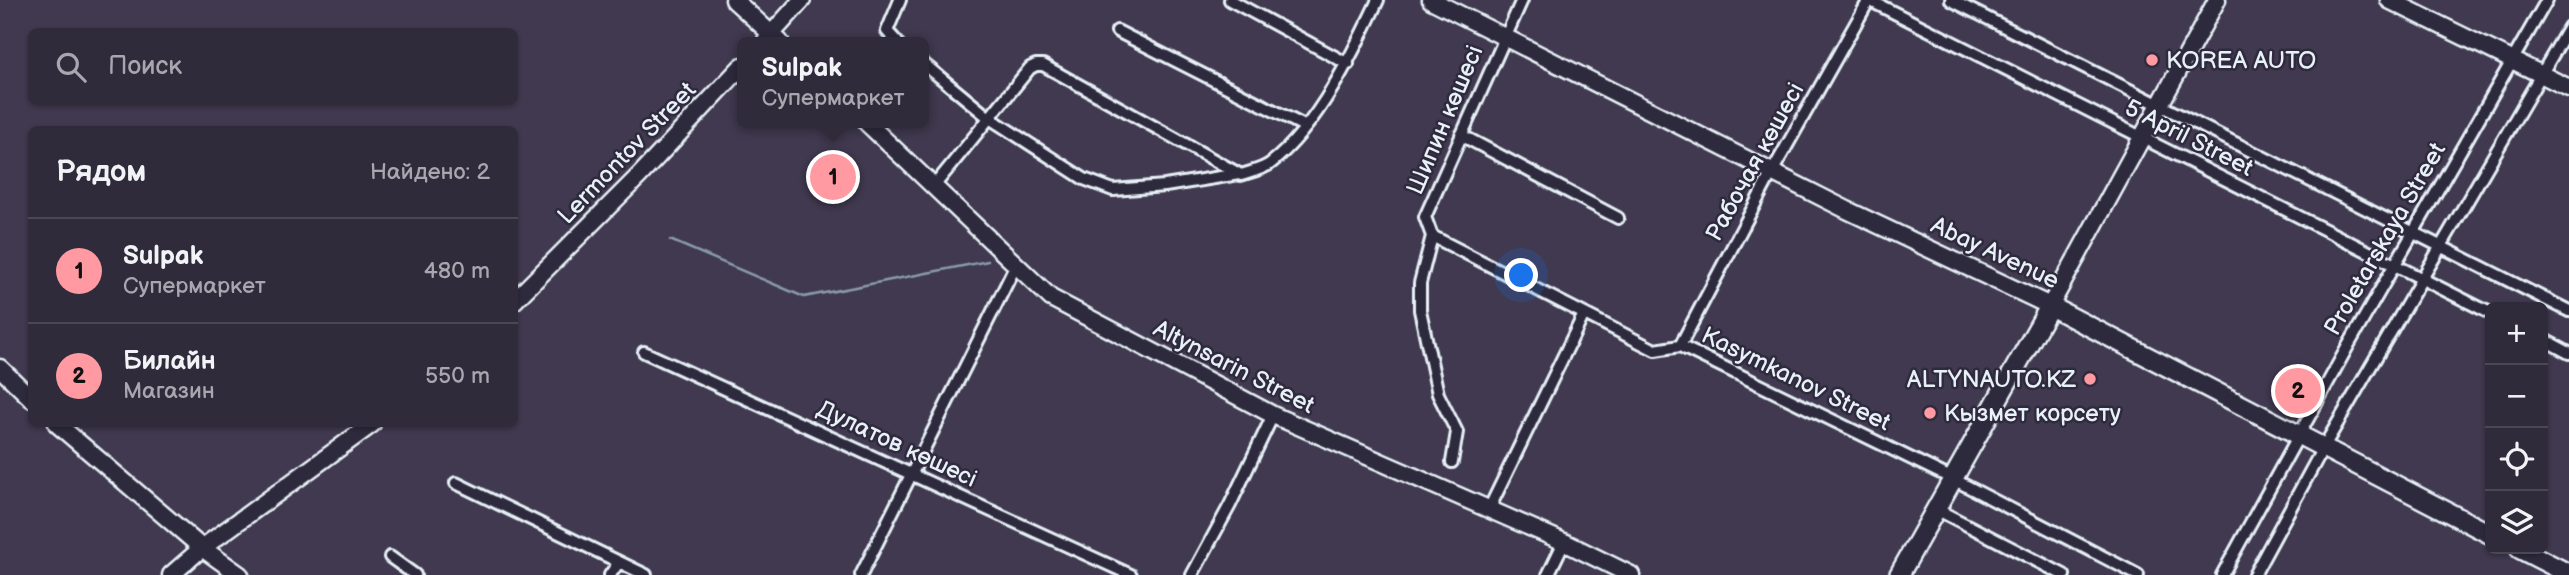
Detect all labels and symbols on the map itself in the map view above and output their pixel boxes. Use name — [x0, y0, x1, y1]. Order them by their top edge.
street label: Шипин көшесі — [1401, 41, 1489, 199]
place label: KOREA AUTO — [2166, 46, 2316, 75]
marker: KOREA AUTO — [2144, 52, 2160, 68]
street label: Lermontov Street — [552, 75, 703, 230]
street label: Рабочая көшесі — [1699, 78, 1811, 246]
street label: 5 April Street — [2120, 93, 2259, 183]
street label: Proletarskaya Street — [2318, 137, 2452, 341]
pin: 1 — [810, 151, 856, 203]
street label: Abay Avenue — [1926, 211, 2064, 295]
your location — [1504, 258, 1538, 292]
street label: Altynsarin Street — [1149, 314, 1320, 420]
street label: Kasymkanov Street — [1697, 321, 1896, 438]
place label: ALTYNAUTO.KZ — [1907, 365, 2076, 394]
pin: 2 — [2275, 365, 2321, 417]
marker: ALTYNAUTO.KZ — [2082, 371, 2098, 387]
street label: Дулатов көшесі — [812, 394, 982, 494]
place label: Кызмет корсету — [1944, 399, 2121, 428]
marker: Кызмет корсету — [1922, 405, 1938, 421]

